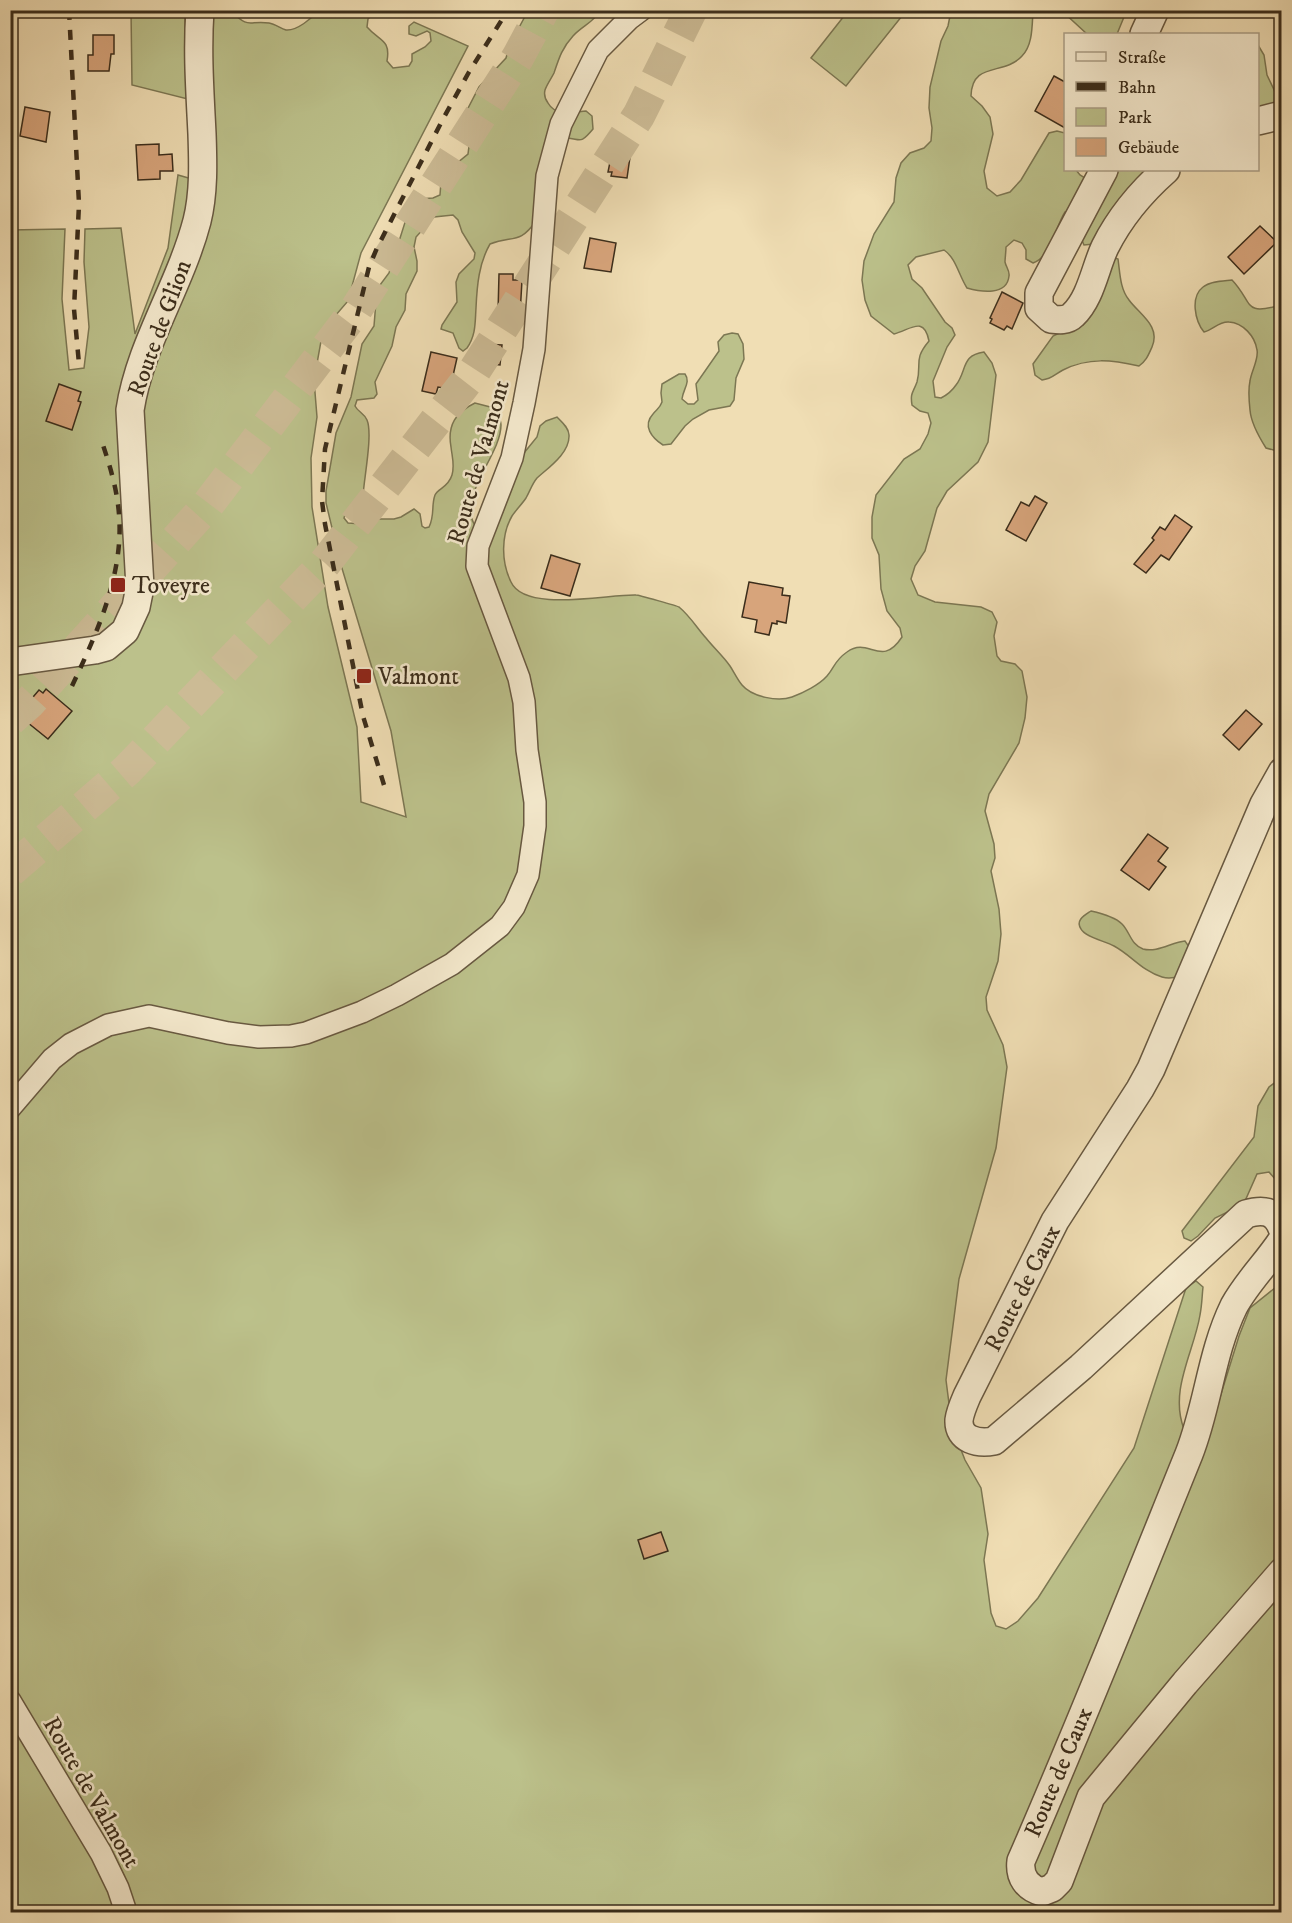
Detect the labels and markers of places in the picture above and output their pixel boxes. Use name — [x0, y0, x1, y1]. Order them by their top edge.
place label: Toveyre — [132, 571, 210, 601]
marker: Toveyre — [109, 576, 127, 594]
place label: Valmont — [377, 662, 459, 692]
marker: Valmont — [355, 667, 373, 685]

